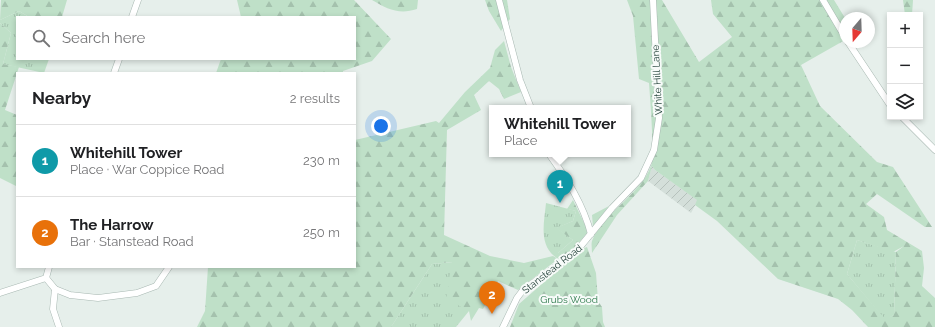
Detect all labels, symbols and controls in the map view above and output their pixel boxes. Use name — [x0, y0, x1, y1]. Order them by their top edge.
north arrow — [839, 12, 875, 48]
map controls — [887, 12, 923, 120]
button: + — [887, 12, 923, 48]
search box — [16, 16, 356, 60]
icon: search — [30, 27, 52, 49]
text: Search here — [62, 29, 145, 47]
street label: White Hill Lane — [650, 44, 664, 115]
button: − — [887, 48, 923, 84]
button: layers — [887, 84, 923, 120]
text: Nearby — [32, 88, 91, 108]
text: 2 results — [290, 91, 340, 106]
popup — [489, 105, 631, 157]
text: Whitehill Tower — [504, 115, 616, 133]
your location — [371, 116, 391, 136]
text: Place — [504, 133, 537, 148]
text: Whitehill Tower — [70, 144, 182, 162]
text: 1 — [42, 153, 48, 168]
text: 230 m — [303, 153, 340, 168]
text: Place · War Coppice Road — [70, 162, 224, 177]
pin: 1 — [547, 170, 573, 203]
text: The Harrow — [70, 216, 154, 234]
text: 2 — [41, 225, 49, 240]
text: 250 m — [303, 225, 340, 240]
text: Bar · Stanstead Road — [70, 234, 194, 249]
street label: Stanstead Road — [520, 242, 584, 296]
pin: 2 — [479, 281, 505, 314]
park label: Grubs Wood — [540, 294, 598, 305]

